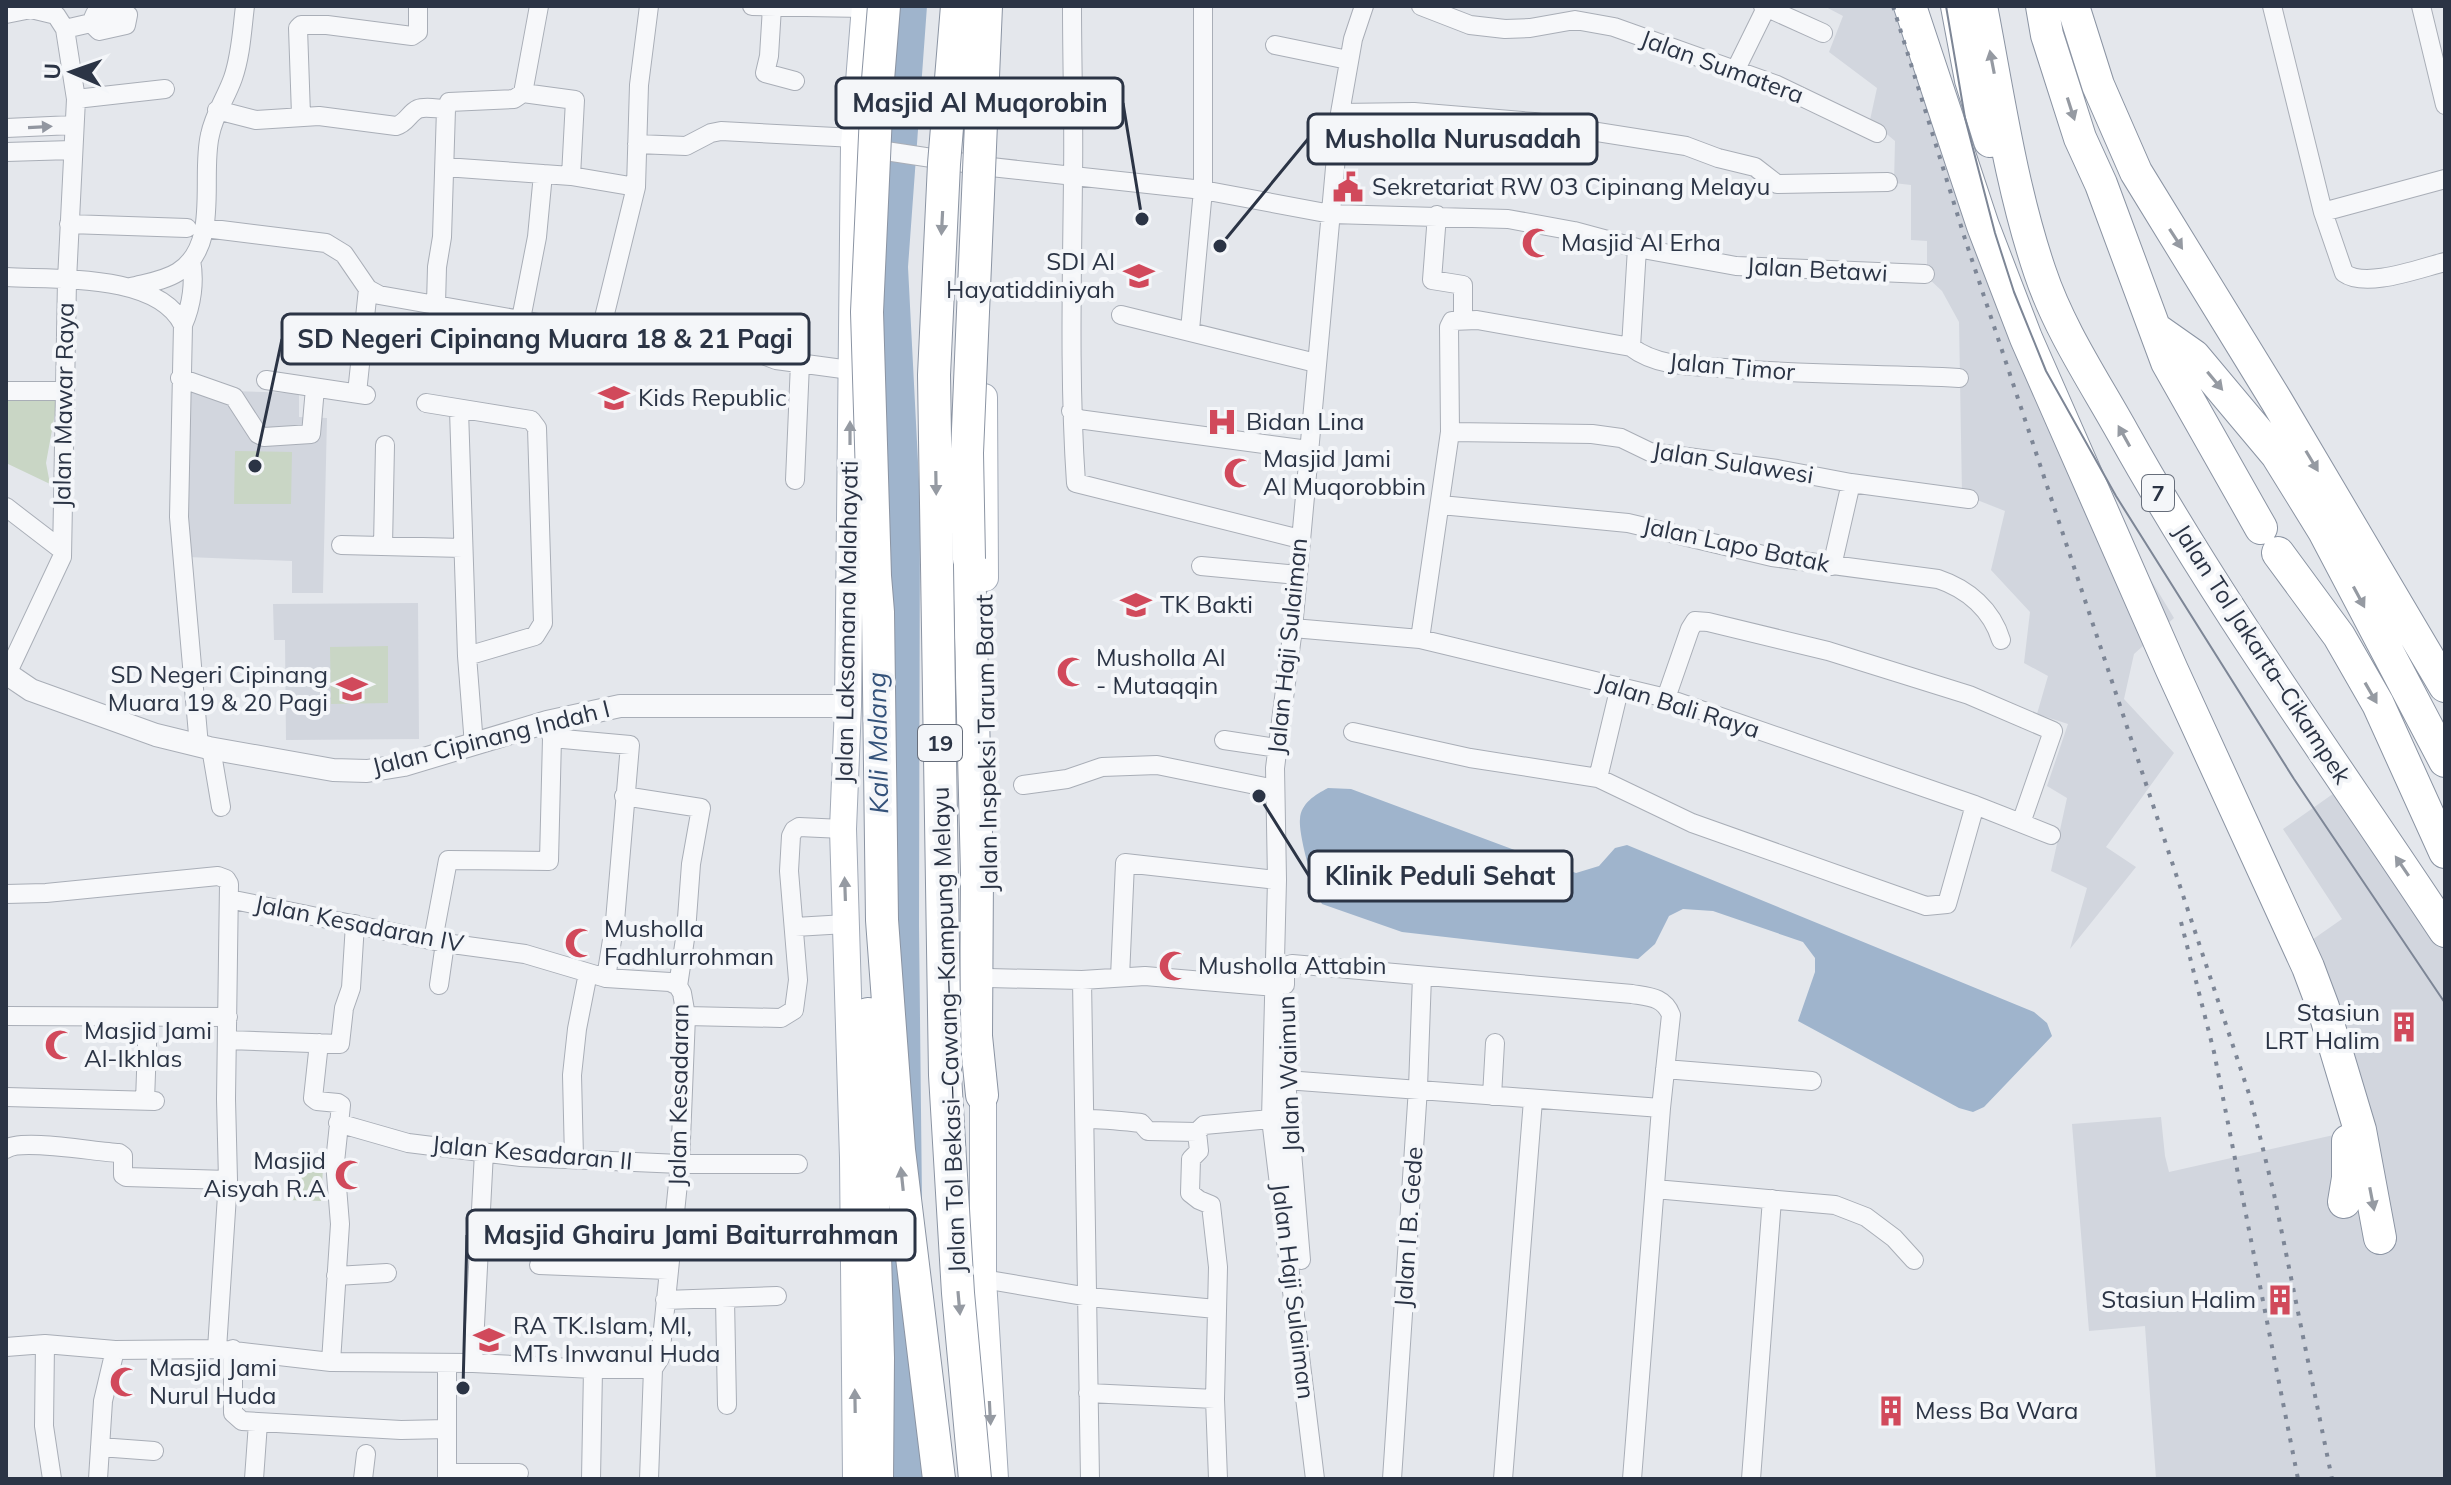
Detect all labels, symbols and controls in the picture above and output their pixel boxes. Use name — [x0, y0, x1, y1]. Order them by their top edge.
street label: Jalan Sumatera — [1637, 23, 1808, 109]
north arrow — [32, 32, 112, 112]
one-way arrow — [1985, 49, 1998, 74]
text: U — [38, 63, 66, 80]
callout: Masjid Al Muqorobin — [836, 78, 1123, 128]
text: Masjid Al Muqorobin — [852, 86, 1108, 119]
one-way arrow — [2065, 97, 2078, 121]
callout: Musholla Nurusadah — [1308, 114, 1597, 164]
one-way arrow — [28, 120, 53, 133]
text: Musholla Nurusadah — [1325, 122, 1581, 155]
public building icon: Sekretariat RW 03 Cipinang Melayu — [1331, 170, 1365, 204]
place label: Sekretariat RW 03 Cipinang Melayu — [1372, 171, 1770, 201]
one-way arrow — [935, 211, 948, 236]
mosque icon: Masjid Al Erha — [1520, 226, 1554, 260]
place label: Masjid Al Erha — [1561, 227, 1721, 257]
one-way arrow — [2169, 228, 2184, 249]
place label: SDI Al Hayatiddiniyah — [946, 246, 1115, 304]
street label: Jalan Betawi — [1746, 250, 1888, 288]
school or university icon: SDI Al Hayatiddiniyah — [1122, 259, 1156, 293]
street label: Jalan Mawar Raya — [46, 302, 80, 508]
callout: SD Negeri Cipinang Muara 18 & 21 Pagi — [282, 314, 809, 364]
text: SD Negeri Cipinang Muara 18 & 21 Pagi — [297, 322, 793, 355]
street label: Jalan Timor — [1668, 346, 1797, 386]
one-way arrow — [2206, 371, 2223, 391]
school or university icon: Kids Republic — [597, 381, 631, 415]
place label: Kids Republic — [638, 382, 787, 412]
hospital icon: Bidan Lina — [1205, 405, 1239, 439]
place label: Bidan Lina — [1246, 406, 1364, 436]
one-way arrow — [844, 420, 856, 445]
one-way arrow — [2118, 424, 2131, 447]
street label: Jalan Sulawesi — [1650, 434, 1816, 490]
place label: Masjid Jami Al Muqorobbin — [1263, 443, 1426, 501]
one-way arrow — [2304, 449, 2318, 472]
mosque icon: Masjid Jami Al Muqorobbin — [1222, 456, 1256, 490]
street label: Jalan Laksamana Malahayati — [828, 460, 864, 784]
one-way arrow — [930, 471, 942, 496]
road number: 7 — [2142, 475, 2174, 511]
street label: Jalan Lapo Batak — [1640, 510, 1833, 579]
street label: Jalan Tol Jakarta–Cikampek — [2167, 518, 2359, 790]
street label: Jalan Haji Sulaiman — [1261, 536, 1313, 756]
one-way arrow — [2352, 585, 2365, 608]
school or university icon: TK Bakti — [1119, 588, 1153, 622]
place label: TK Bakti — [1160, 589, 1253, 619]
street label: Jalan Inspeksi Tarum Barat — [968, 594, 1004, 892]
place label: Musholla Al - Mutaqqin — [1096, 642, 1226, 700]
mosque icon: Musholla Al - Mutaqqin — [1055, 655, 1089, 689]
place label: SD Negeri Cipinang Muara 19 & 20 Pagi — [108, 659, 328, 717]
street label: Jalan Bali Raya — [1593, 666, 1763, 744]
school or university icon: SD Negeri Cipinang Muara 19 & 20 Pagi — [335, 672, 369, 706]
water label: Kali Malang — [860, 672, 895, 814]
one-way arrow — [2364, 682, 2378, 704]
street label: Jalan Cipinang Indah I — [369, 693, 613, 781]
road number: 19 — [918, 725, 962, 761]
street label: Jalan Tol Bekasi–Cawang–Kampung Melayu — [925, 786, 971, 1274]
callout: Klinik Peduli Sehat — [1309, 851, 1572, 901]
one-way arrow — [2395, 855, 2410, 876]
text: Klinik Peduli Sehat — [1325, 859, 1556, 892]
one-way arrow — [839, 876, 852, 901]
street label: Jalan Kesadaran IV — [252, 888, 466, 958]
place label: Musholla Fadhlurrohman — [604, 913, 774, 971]
mosque icon: Musholla Fadhlurrohman — [563, 926, 597, 960]
mosque icon: Musholla Attabin — [1157, 949, 1191, 983]
place label: Musholla Attabin — [1198, 950, 1387, 980]
street label: Jalan Waimun — [1270, 995, 1306, 1153]
place label: Stasiun LRT Halim — [2265, 997, 2380, 1055]
street label: Jalan Kesadaran — [661, 1003, 695, 1187]
building icon: Stasiun LRT Halim — [2387, 1010, 2421, 1044]
place label: Masjid Jami Al-Ikhlas — [84, 1015, 212, 1073]
mosque icon: Masjid Jami Al-Ikhlas — [43, 1028, 77, 1062]
street label: Jalan Kesadaran II — [430, 1128, 634, 1176]
place label: Masjid Aisyah R.A — [203, 1145, 326, 1203]
street label: Jalan I B. Gede — [1387, 1146, 1429, 1308]
mosque icon: Masjid Aisyah R.A — [333, 1158, 367, 1192]
one-way arrow — [895, 1166, 908, 1191]
street label: Jalan Haji Sulaiman — [1266, 1181, 1322, 1401]
one-way arrow — [2367, 1187, 2379, 1212]
callout: Masjid Ghairu Jami Baiturrahman — [467, 1210, 915, 1260]
text: Masjid Ghairu Jami Baiturrahman — [483, 1218, 899, 1251]
building icon: Stasiun Halim — [2263, 1283, 2297, 1317]
place label: Stasiun Halim — [2101, 1284, 2256, 1314]
one-way arrow — [952, 1291, 965, 1316]
place label: RA TK.Islam, MI, MTs Inwanul Huda — [513, 1310, 721, 1368]
school or university icon: RA TK.Islam, MI, MTs Inwanul Huda — [472, 1323, 506, 1357]
place label: Masjid Jami Nurul Huda — [149, 1352, 277, 1410]
mosque icon: Masjid Jami Nurul Huda — [108, 1365, 142, 1399]
one-way arrow — [849, 1388, 861, 1413]
building icon: Mess Ba Wara — [1874, 1394, 1908, 1428]
place label: Mess Ba Wara — [1915, 1395, 2078, 1425]
one-way arrow — [983, 1401, 996, 1426]

